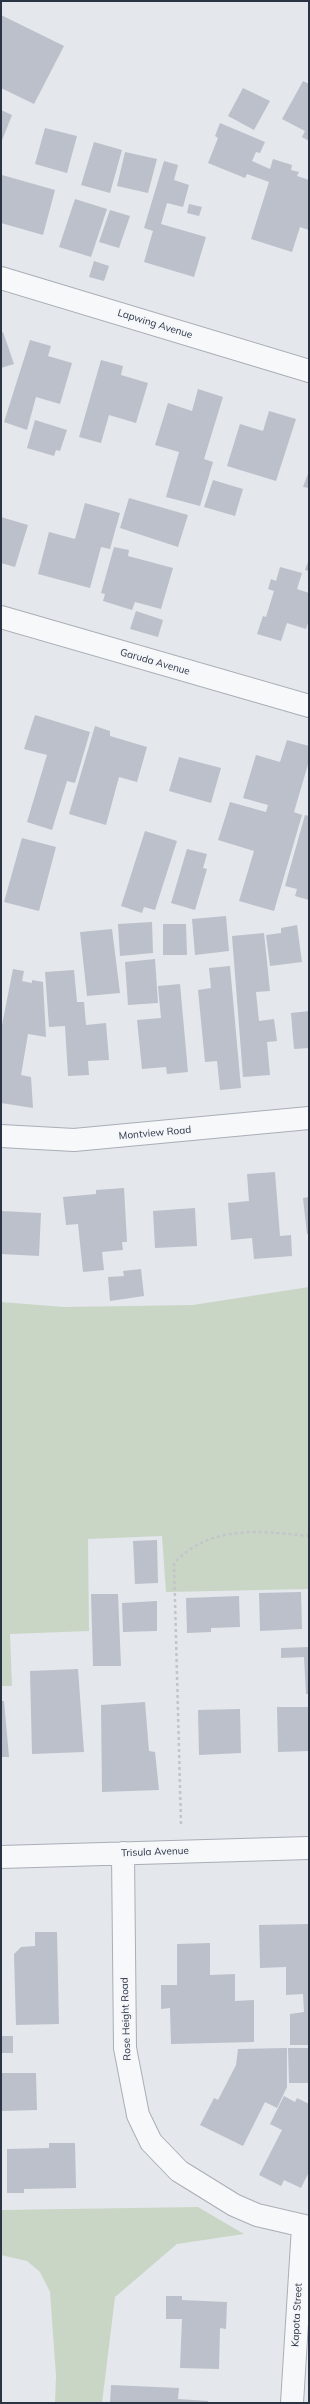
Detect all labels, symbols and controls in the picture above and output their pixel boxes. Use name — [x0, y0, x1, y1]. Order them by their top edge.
street label: Lapwing Avenue — [116, 307, 194, 341]
street label: Garuda Avenue — [119, 646, 191, 678]
street label: Montview Road — [118, 1124, 192, 1142]
street label: Trisula Avenue — [121, 1845, 189, 1859]
street label: Rose Height Road — [119, 1977, 133, 2061]
street label: Kapota Street — [289, 2283, 305, 2347]

